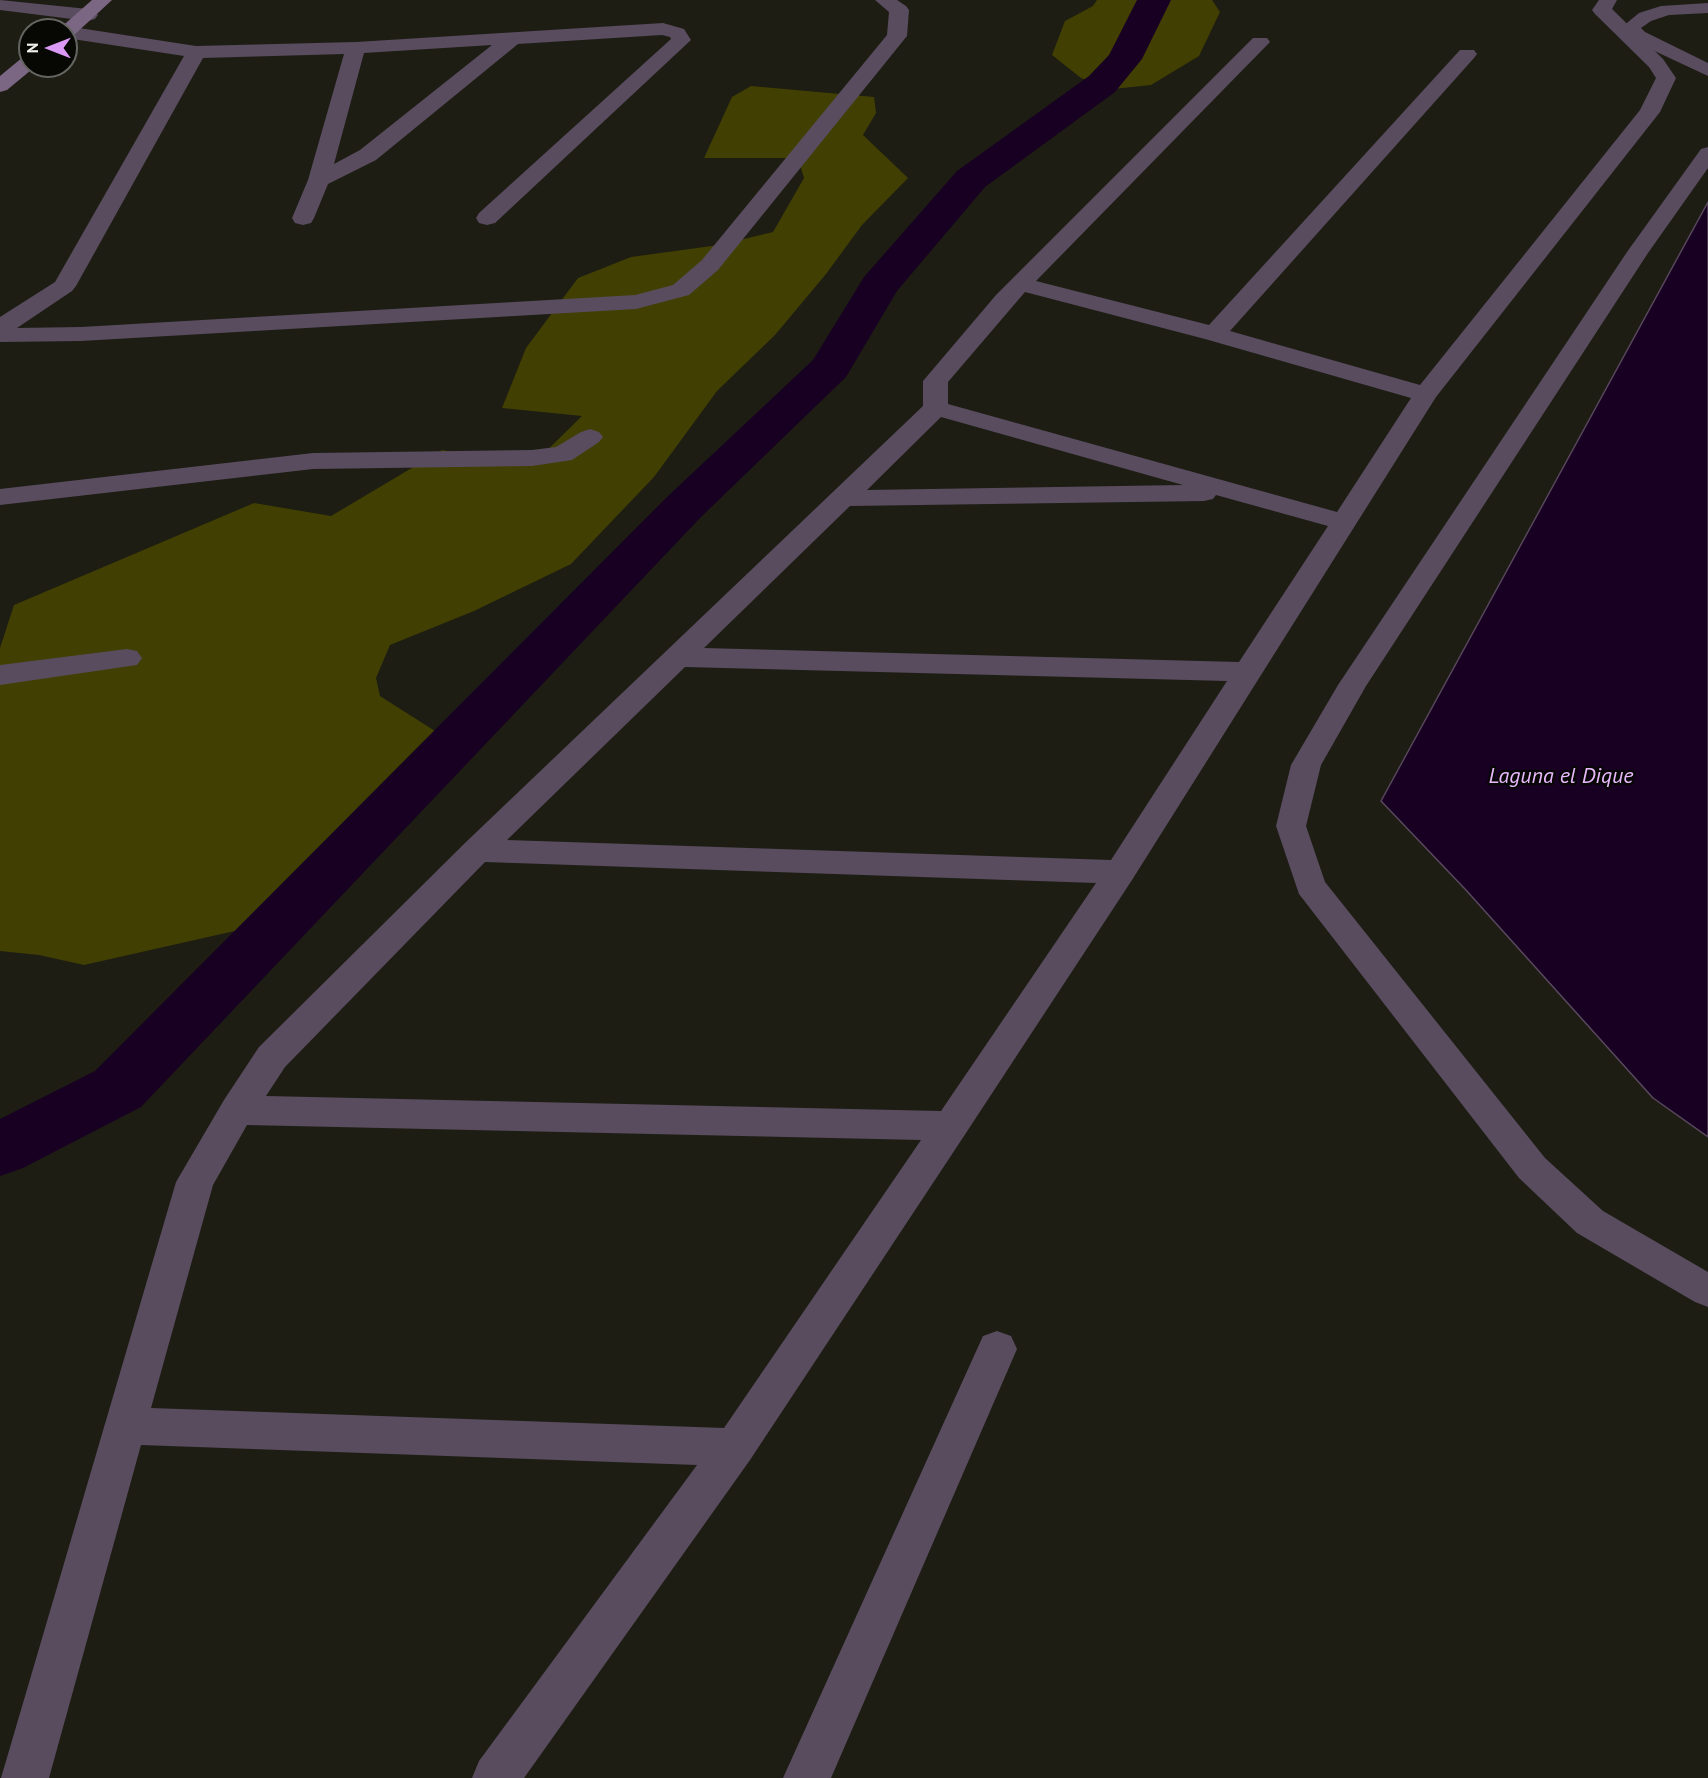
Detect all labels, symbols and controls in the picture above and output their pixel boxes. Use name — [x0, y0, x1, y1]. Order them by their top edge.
north arrow — [18, 18, 78, 78]
text: N — [22, 43, 42, 53]
water label: Laguna el Dique — [1488, 764, 1634, 790]

